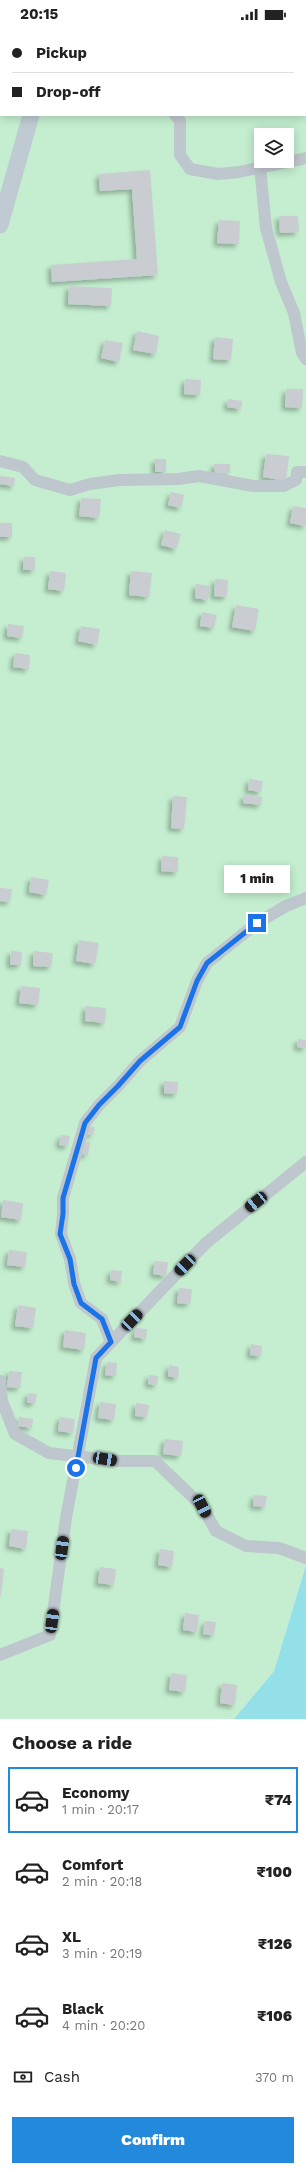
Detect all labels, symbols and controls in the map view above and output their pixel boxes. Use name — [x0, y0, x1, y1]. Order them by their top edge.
text: 20:15 — [20, 5, 58, 23]
text: Pickup — [36, 44, 87, 62]
text: Drop-off — [36, 83, 101, 101]
map controls — [254, 128, 294, 168]
button: layers — [254, 128, 294, 168]
callout: 1 min — [224, 865, 290, 893]
text: 1 min — [240, 871, 274, 886]
route end — [248, 914, 266, 932]
car — [243, 1190, 269, 1214]
car — [172, 1252, 198, 1278]
car — [119, 1307, 145, 1333]
car — [92, 1451, 118, 1467]
route start — [67, 1459, 85, 1477]
car — [191, 1493, 213, 1519]
car — [54, 1535, 70, 1561]
car — [44, 1608, 60, 1634]
text: Choose a ride — [12, 1732, 132, 1753]
icon: car — [14, 1782, 50, 1818]
text: Economy — [62, 1784, 129, 1802]
text: ₹74 — [265, 1791, 292, 1809]
text: 1 min · 20:17 — [62, 1802, 139, 1817]
icon: car — [14, 1854, 50, 1890]
text: Comfort — [62, 1856, 123, 1874]
text: ₹100 — [257, 1863, 292, 1881]
text: 2 min · 20:18 — [62, 1874, 142, 1889]
icon: car — [14, 1926, 50, 1962]
text: XL — [62, 1928, 81, 1946]
text: ₹126 — [258, 1935, 292, 1953]
text: 3 min · 20:19 — [62, 1946, 142, 1961]
icon: car — [14, 1998, 50, 2034]
text: Black — [62, 2000, 104, 2018]
text: ₹106 — [257, 2007, 292, 2025]
text: 4 min · 20:20 — [62, 2018, 145, 2033]
icon: cash — [12, 2066, 34, 2088]
text: Cash — [44, 2068, 80, 2086]
text: 370 m — [255, 2070, 294, 2085]
button: Confirm — [12, 2117, 294, 2163]

